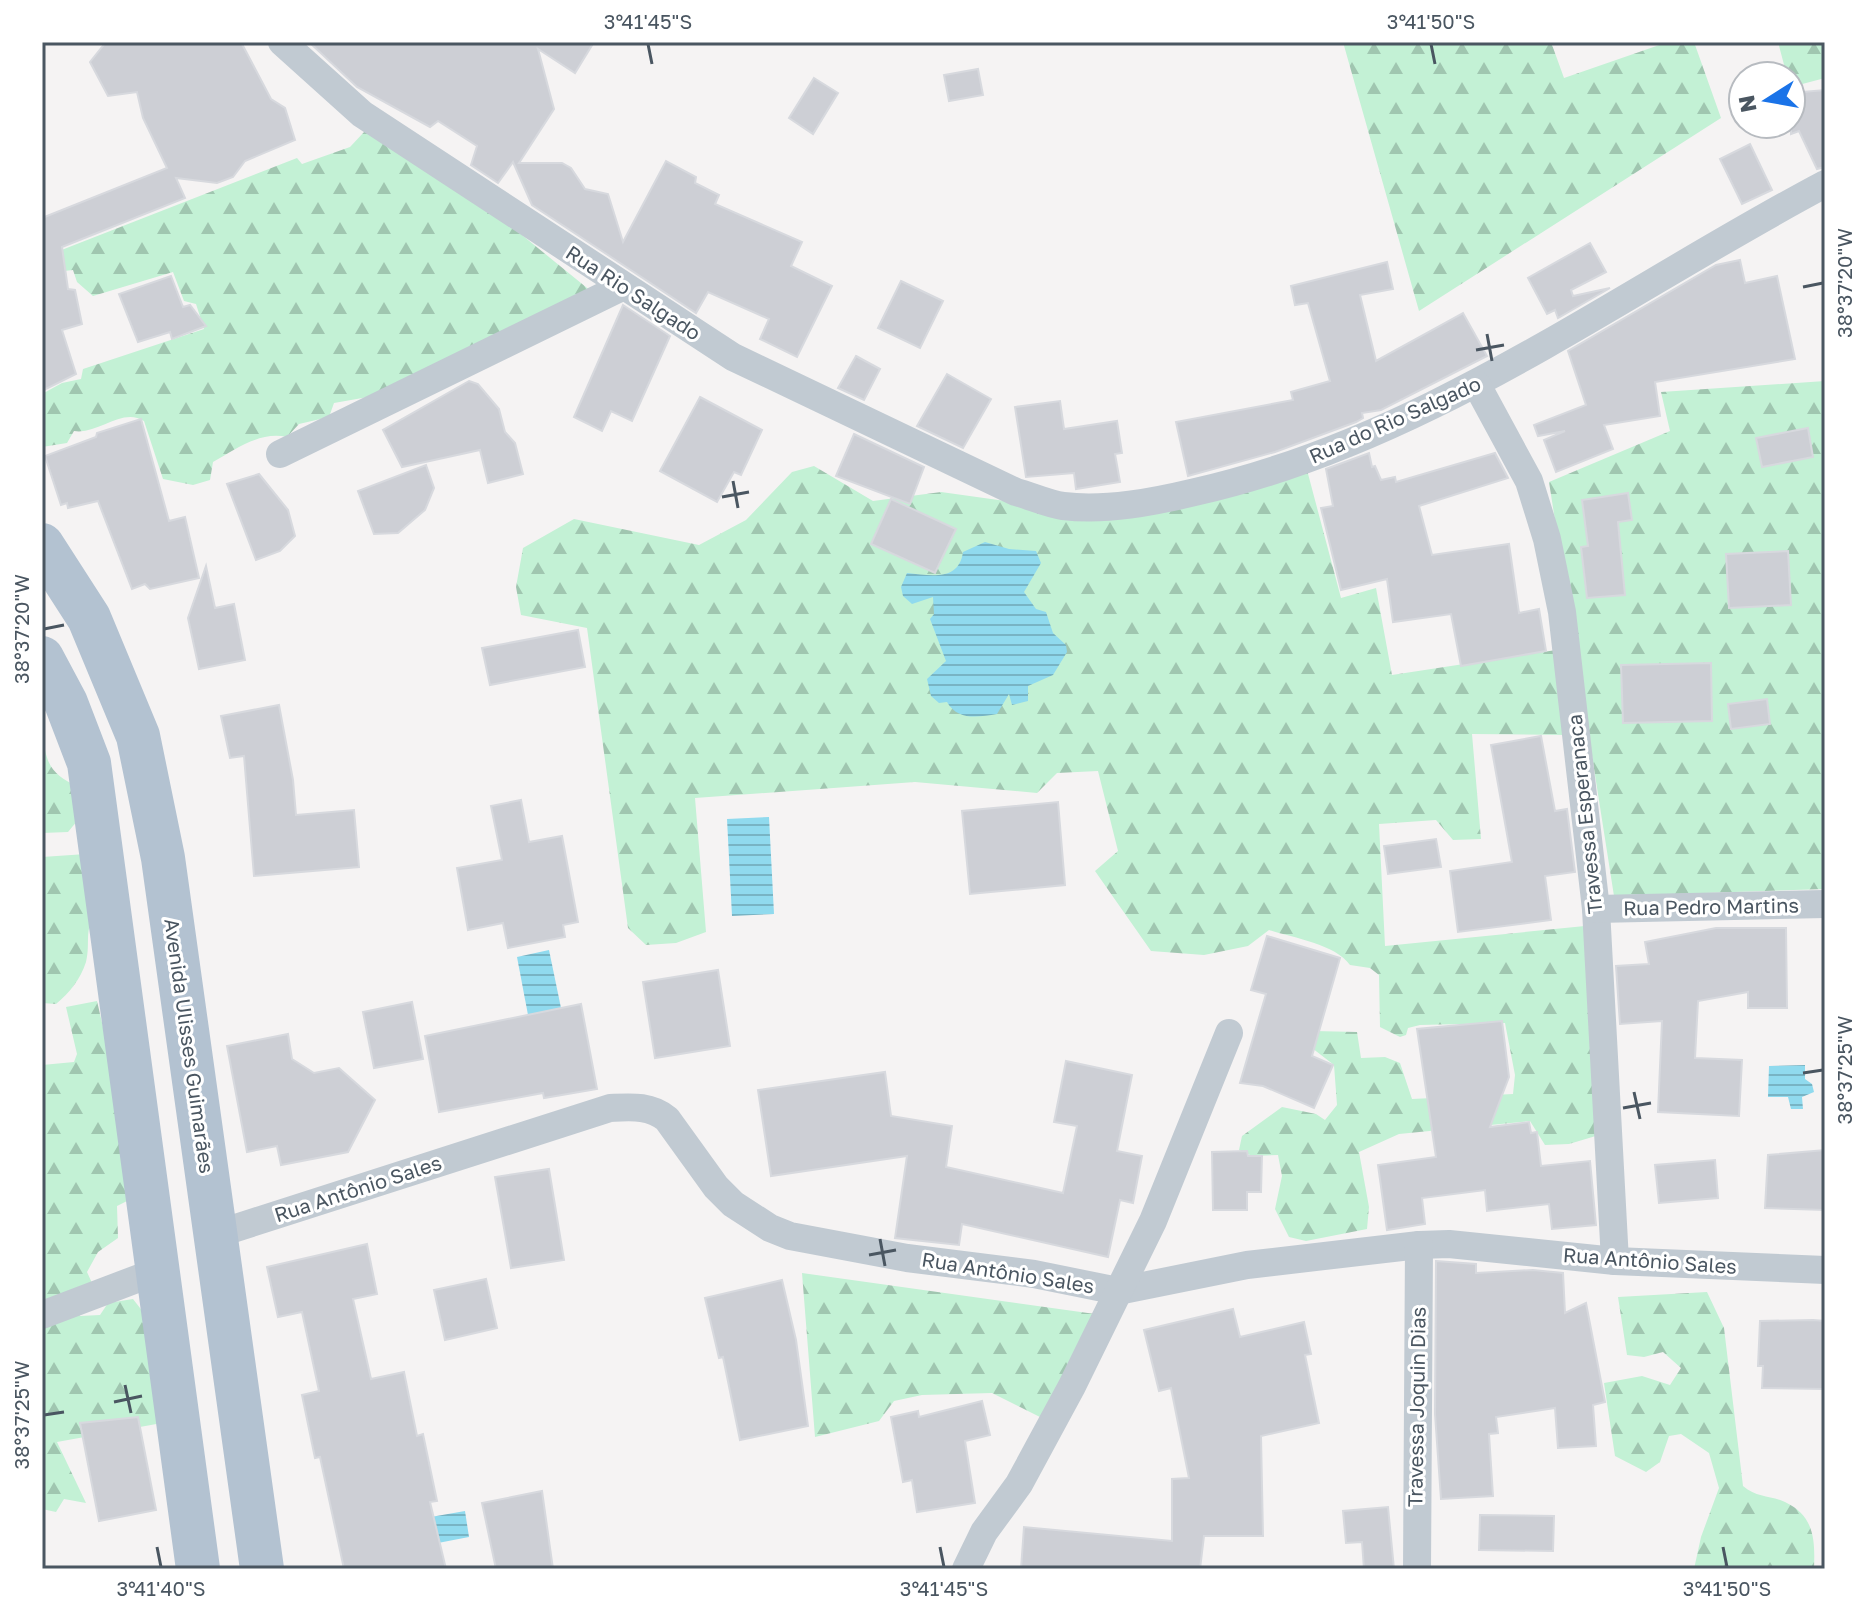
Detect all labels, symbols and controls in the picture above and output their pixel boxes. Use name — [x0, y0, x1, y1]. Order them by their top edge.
text: 3°41'45"S — [604, 9, 692, 33]
text: 3°41'50"S — [1387, 9, 1475, 33]
north arrow — [1727, 60, 1807, 140]
text: N — [1732, 93, 1762, 115]
text: 38°37'20"W — [1832, 228, 1856, 338]
street label: Rua Rio Salgado — [562, 240, 705, 345]
street label: Rua do Rio Salgado — [1305, 370, 1484, 468]
text: 38°37'20"W — [9, 574, 33, 684]
street label: Travessa Esperanaca — [1562, 713, 1606, 915]
street label: Rua Pedro Martins — [1623, 892, 1799, 920]
street label: Avenida Ulisses Guimarães — [160, 917, 220, 1175]
text: 38°37'25"W — [1832, 1016, 1856, 1125]
street label: Rua Antônio Sales — [271, 1150, 444, 1226]
street label: Rua Antônio Sales — [1562, 1242, 1738, 1278]
street label: Rua Antônio Sales — [920, 1247, 1096, 1297]
street label: Travessa Joquin Dias — [1402, 1307, 1430, 1507]
text: 38°37'25"W — [9, 1361, 33, 1470]
text: 3°41'40"S — [116, 1576, 206, 1600]
text: 3°41'45"S — [900, 1576, 988, 1600]
text: 3°41'50"S — [1683, 1576, 1771, 1600]

